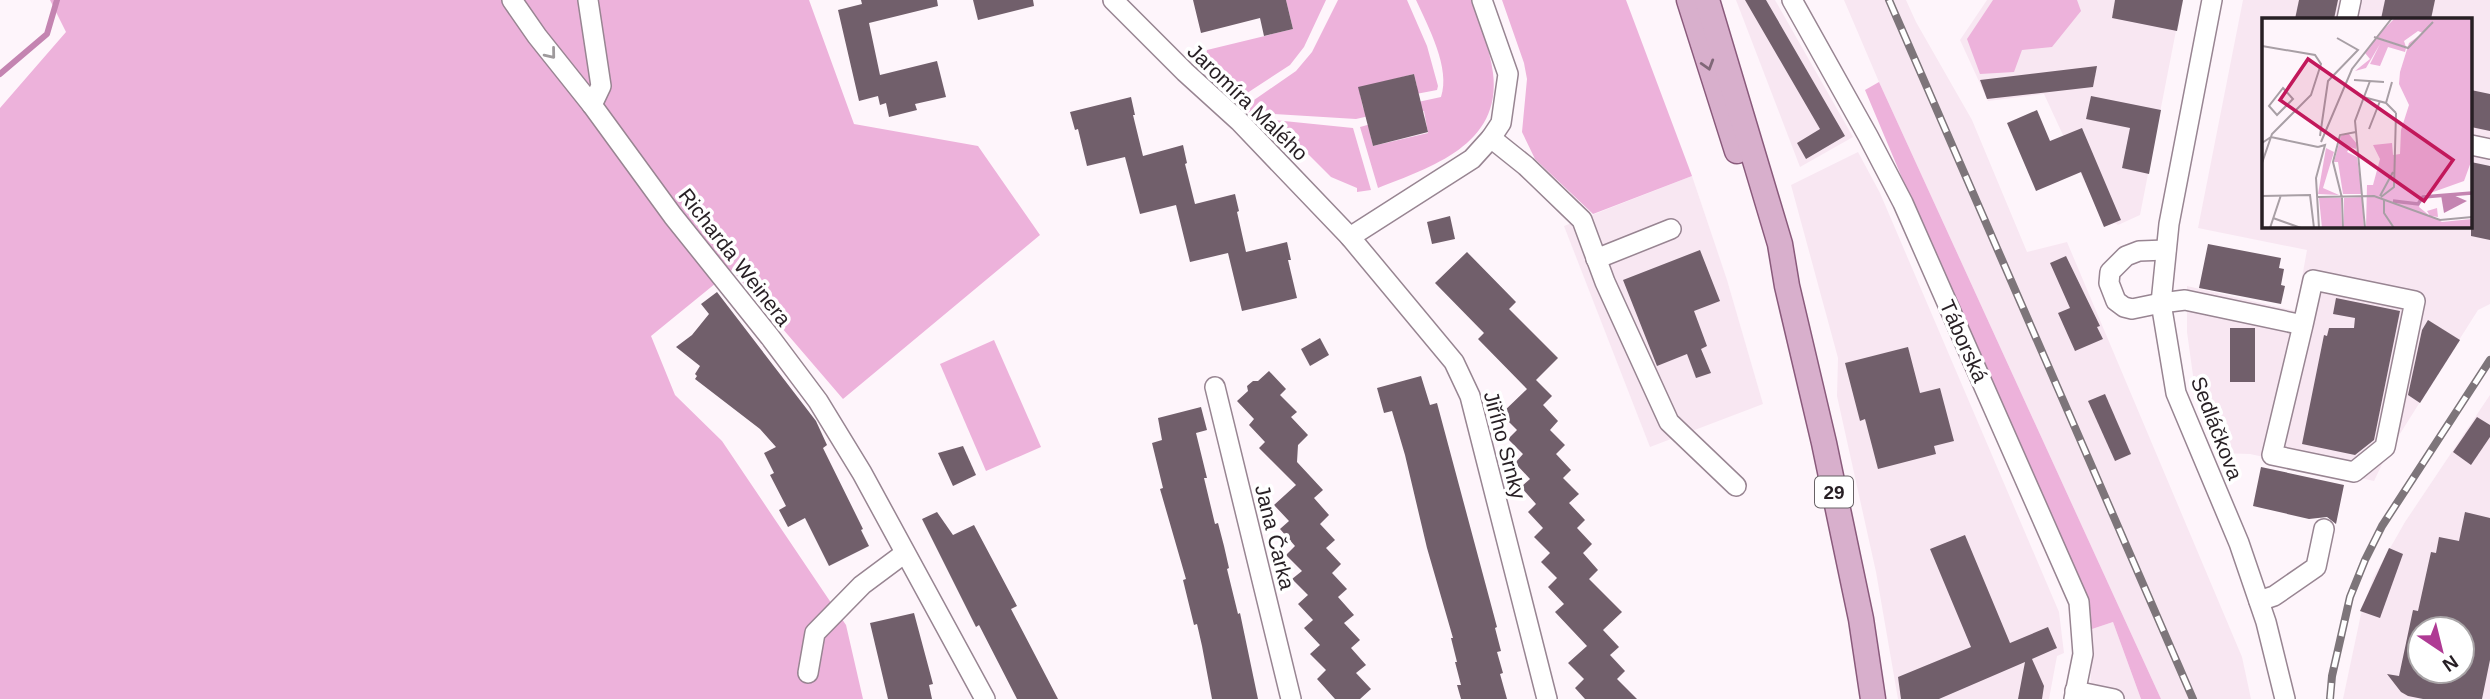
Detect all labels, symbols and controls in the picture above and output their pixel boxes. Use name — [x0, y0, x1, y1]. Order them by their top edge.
inset map — [2262, 18, 2472, 228]
street label: Jaromíra Malého — [1183, 39, 1313, 165]
one-way arrow — [543, 45, 555, 58]
one-way arrow — [1700, 59, 1715, 71]
street label: Richarda Weinera — [674, 184, 796, 330]
street label: Táborská — [1936, 296, 1992, 386]
street label: Sedláčkova — [2187, 373, 2247, 483]
street label: Jiřího Srnky — [1480, 388, 1531, 502]
road number: 29 — [1815, 477, 1853, 508]
street label: Jana Čarka — [1251, 482, 1299, 592]
north arrow — [2406, 615, 2476, 685]
text: N — [2439, 651, 2462, 676]

